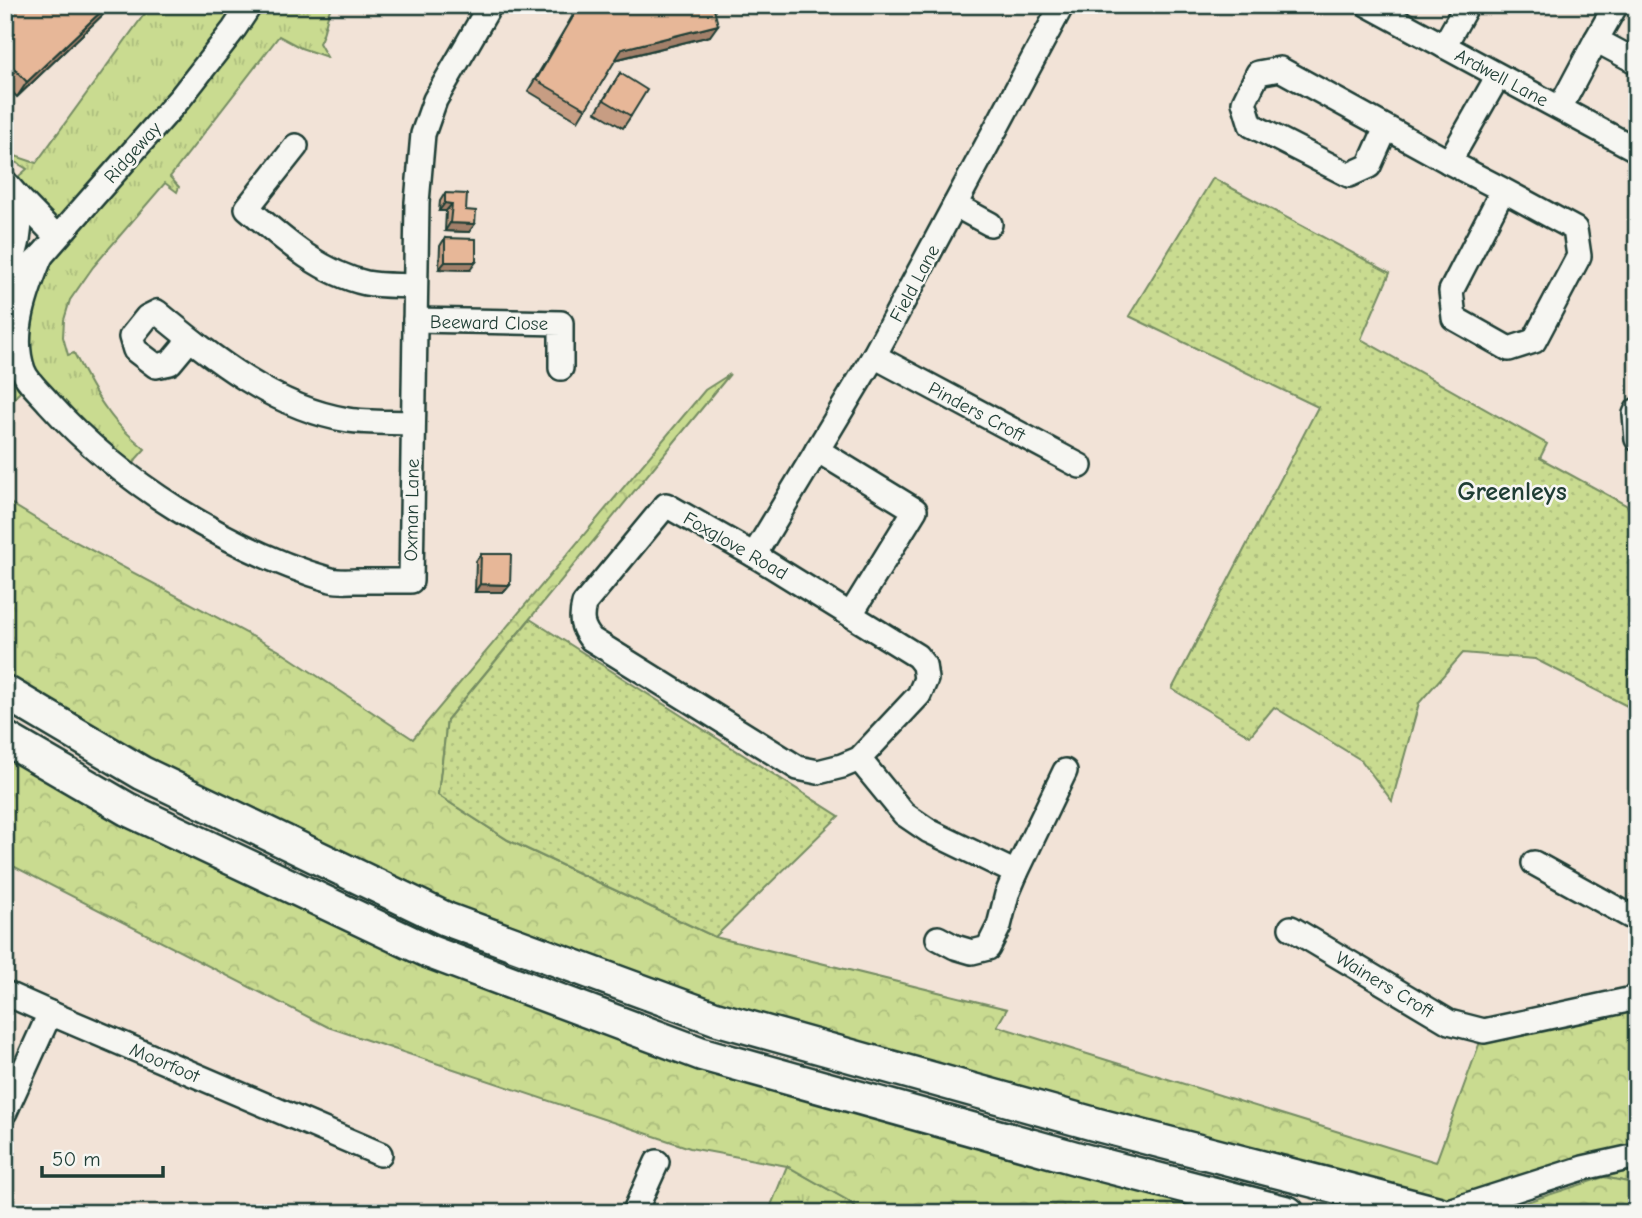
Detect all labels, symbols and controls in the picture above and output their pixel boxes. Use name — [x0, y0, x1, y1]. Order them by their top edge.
street label: Ardwell Lane — [1451, 44, 1552, 112]
street label: Ridgeway — [100, 117, 166, 188]
street label: Field Lane — [885, 241, 944, 326]
street label: Beeward Close — [430, 311, 548, 335]
street label: Pinders Croft — [924, 377, 1029, 447]
street label: Oxman Lane — [400, 459, 424, 561]
district label: Greenleys — [1457, 477, 1567, 507]
street label: Foxglove Road — [680, 507, 791, 585]
street label: Wainers Croft — [1331, 947, 1438, 1023]
street label: Moorfoot — [126, 1038, 203, 1088]
scale bar — [42, 1134, 163, 1178]
text: 50 m — [52, 1147, 101, 1171]

